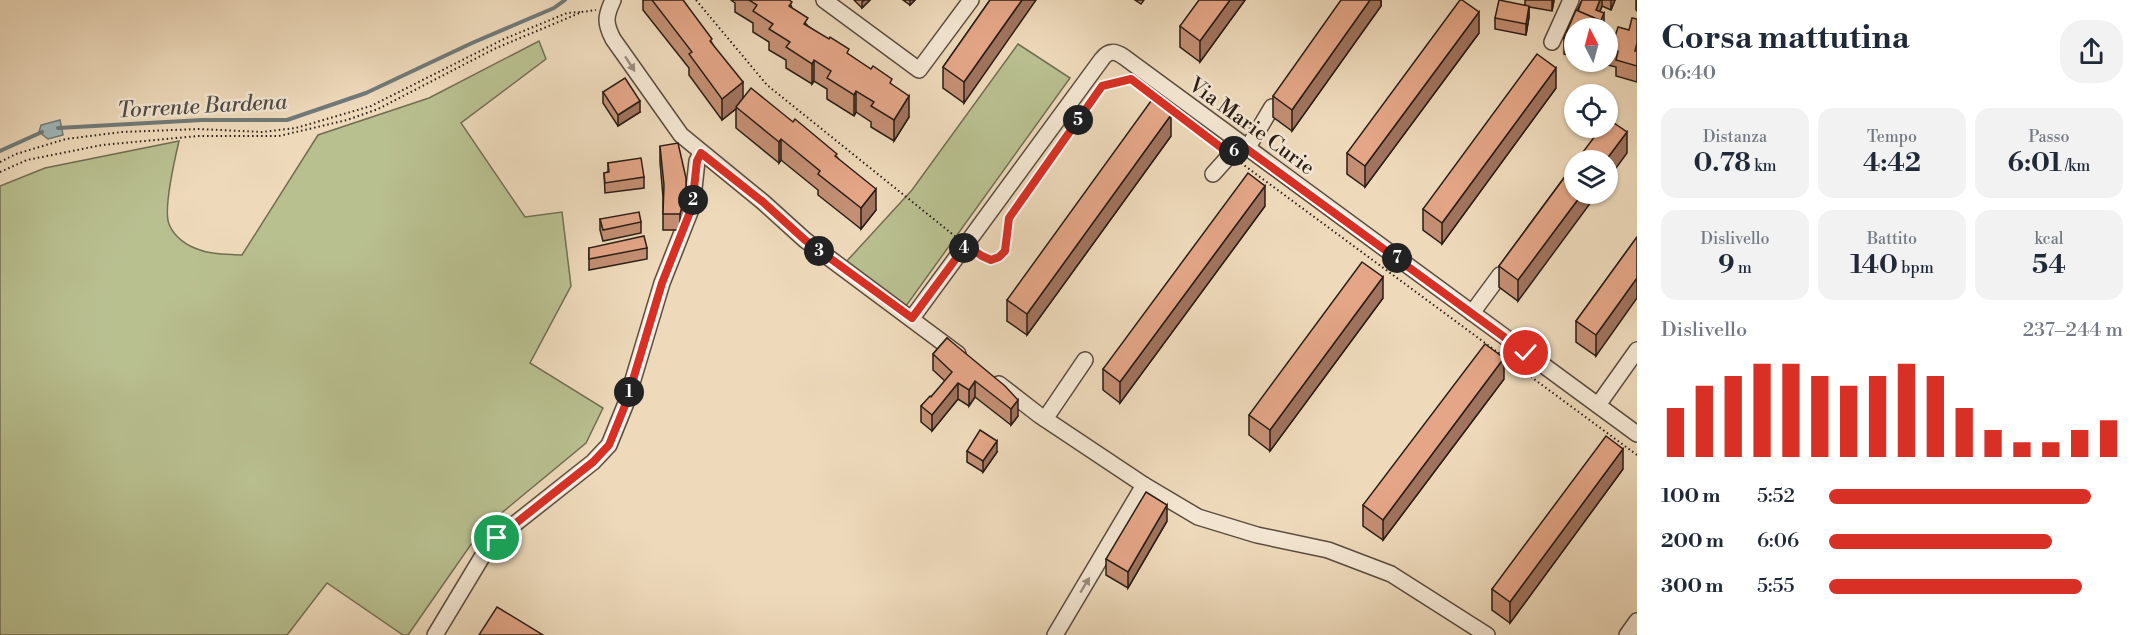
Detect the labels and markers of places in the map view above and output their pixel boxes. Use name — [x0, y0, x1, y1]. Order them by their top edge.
pin: 5 — [1063, 105, 1093, 135]
pin: 6 — [1219, 136, 1249, 166]
pin: 2 — [678, 185, 708, 215]
pin: 4 — [949, 233, 979, 263]
pin: 3 — [804, 236, 834, 266]
pin: 7 — [1382, 243, 1412, 273]
pin — [1500, 327, 1551, 378]
pin: 1 — [614, 377, 644, 407]
pin — [471, 512, 522, 563]

